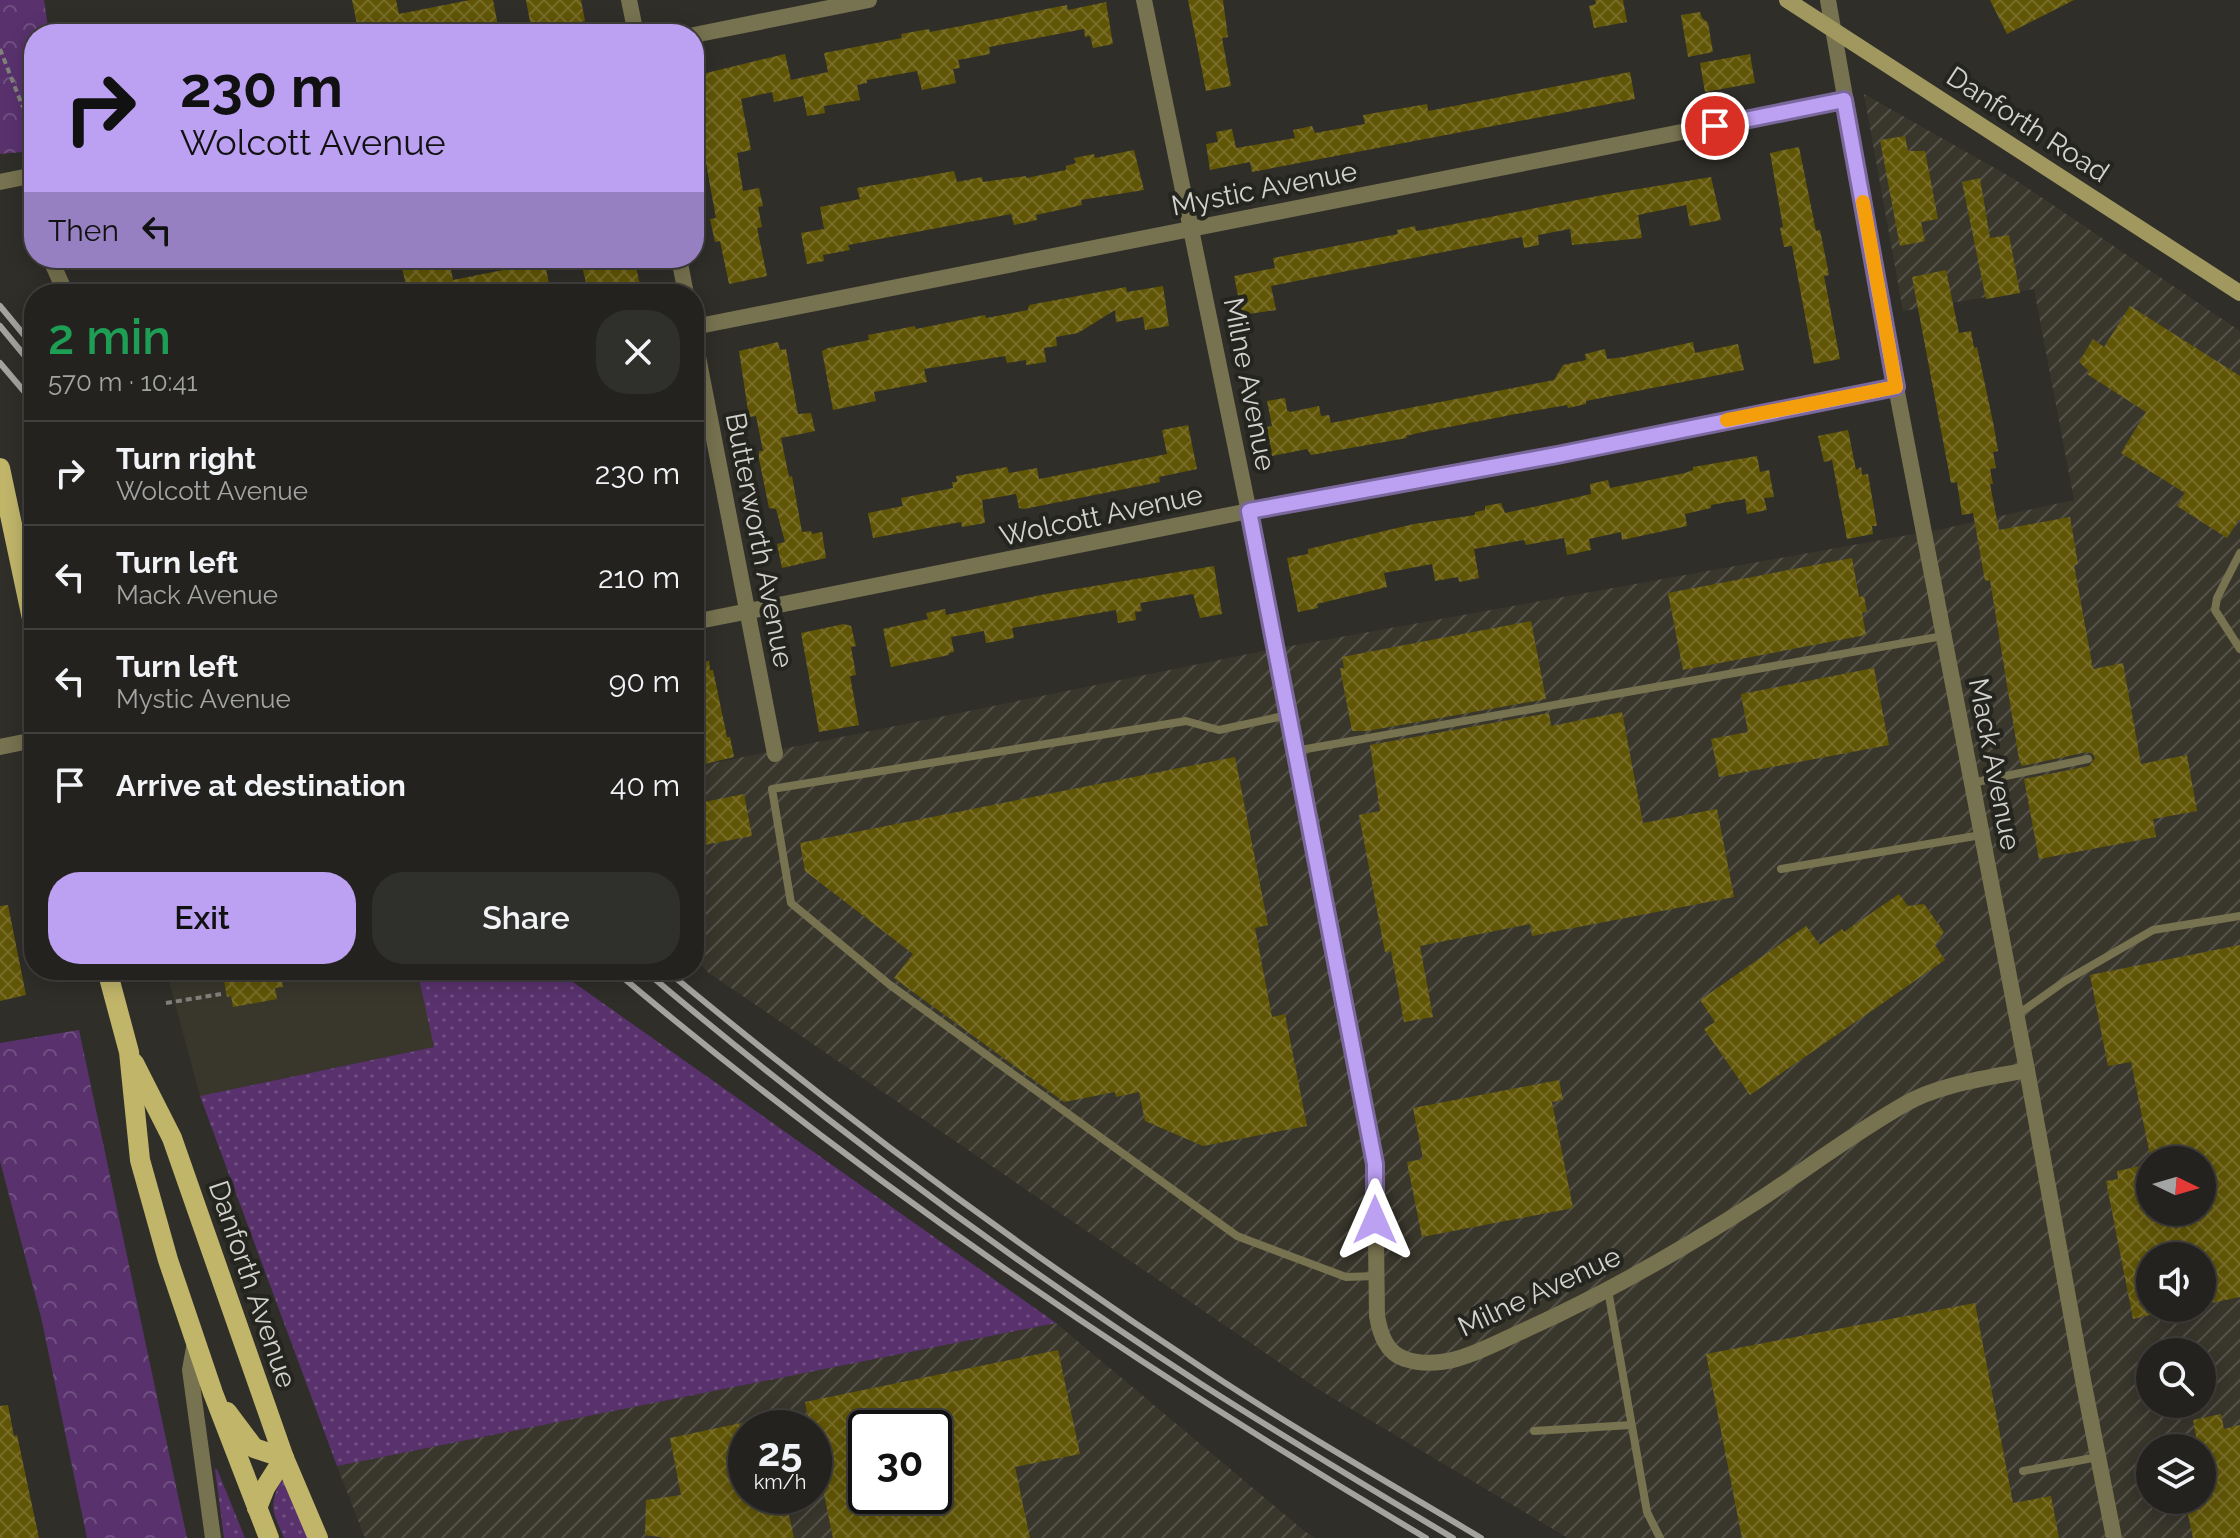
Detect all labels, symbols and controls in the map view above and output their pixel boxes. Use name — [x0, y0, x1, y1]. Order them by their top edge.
text: 230 m — [180, 54, 343, 120]
icon: right — [48, 56, 152, 160]
street label: Danforth Road — [1940, 60, 2115, 189]
pin — [1681, 92, 1749, 160]
icon: arrive — [1693, 104, 1737, 148]
text: Wolcott Avenue — [180, 121, 446, 163]
street label: Mystic Avenue — [1169, 154, 1360, 223]
icon: left — [135, 208, 179, 252]
text: Then — [48, 213, 119, 248]
street label: Milne Avenue — [1217, 295, 1282, 473]
text: 2 min — [48, 309, 171, 365]
button: close — [596, 310, 680, 394]
text: 570 m · 10:41 — [48, 367, 198, 397]
street label: Butterworth Avenue — [719, 410, 800, 670]
text: Turn right — [116, 441, 256, 476]
icon: right — [48, 451, 92, 495]
text: 230 m — [595, 456, 680, 491]
text: Wolcott Avenue — [116, 476, 308, 506]
street label: Wolcott Avenue — [997, 478, 1206, 553]
text: Turn left — [116, 545, 238, 580]
icon: left — [48, 555, 92, 599]
text: 210 m — [598, 560, 680, 595]
text: Mack Avenue — [116, 580, 278, 610]
text: Turn left — [116, 649, 238, 684]
icon: left — [48, 659, 92, 703]
text: 90 m — [609, 664, 680, 699]
street label: Mack Avenue — [1962, 675, 2027, 853]
text: Mystic Avenue — [116, 684, 291, 714]
icon: arrive — [48, 763, 92, 807]
text: Arrive at destination — [116, 768, 406, 803]
text: 40 m — [610, 768, 680, 803]
button: Exit — [48, 872, 356, 964]
button: Share — [372, 872, 680, 964]
north arrow — [2136, 1146, 2216, 1226]
map controls — [2136, 1146, 2216, 1514]
street label: Danforth Avenue — [202, 1176, 303, 1392]
position arrow — [1333, 1178, 1417, 1262]
street label: Milne Avenue — [1453, 1239, 1626, 1344]
button: sound — [2136, 1242, 2216, 1322]
button: search — [2136, 1338, 2216, 1418]
speed limit sign: 30 — [848, 1410, 952, 1514]
text: 25 — [758, 1428, 802, 1475]
button: layers — [2136, 1434, 2216, 1514]
text: km/h — [754, 1470, 806, 1494]

